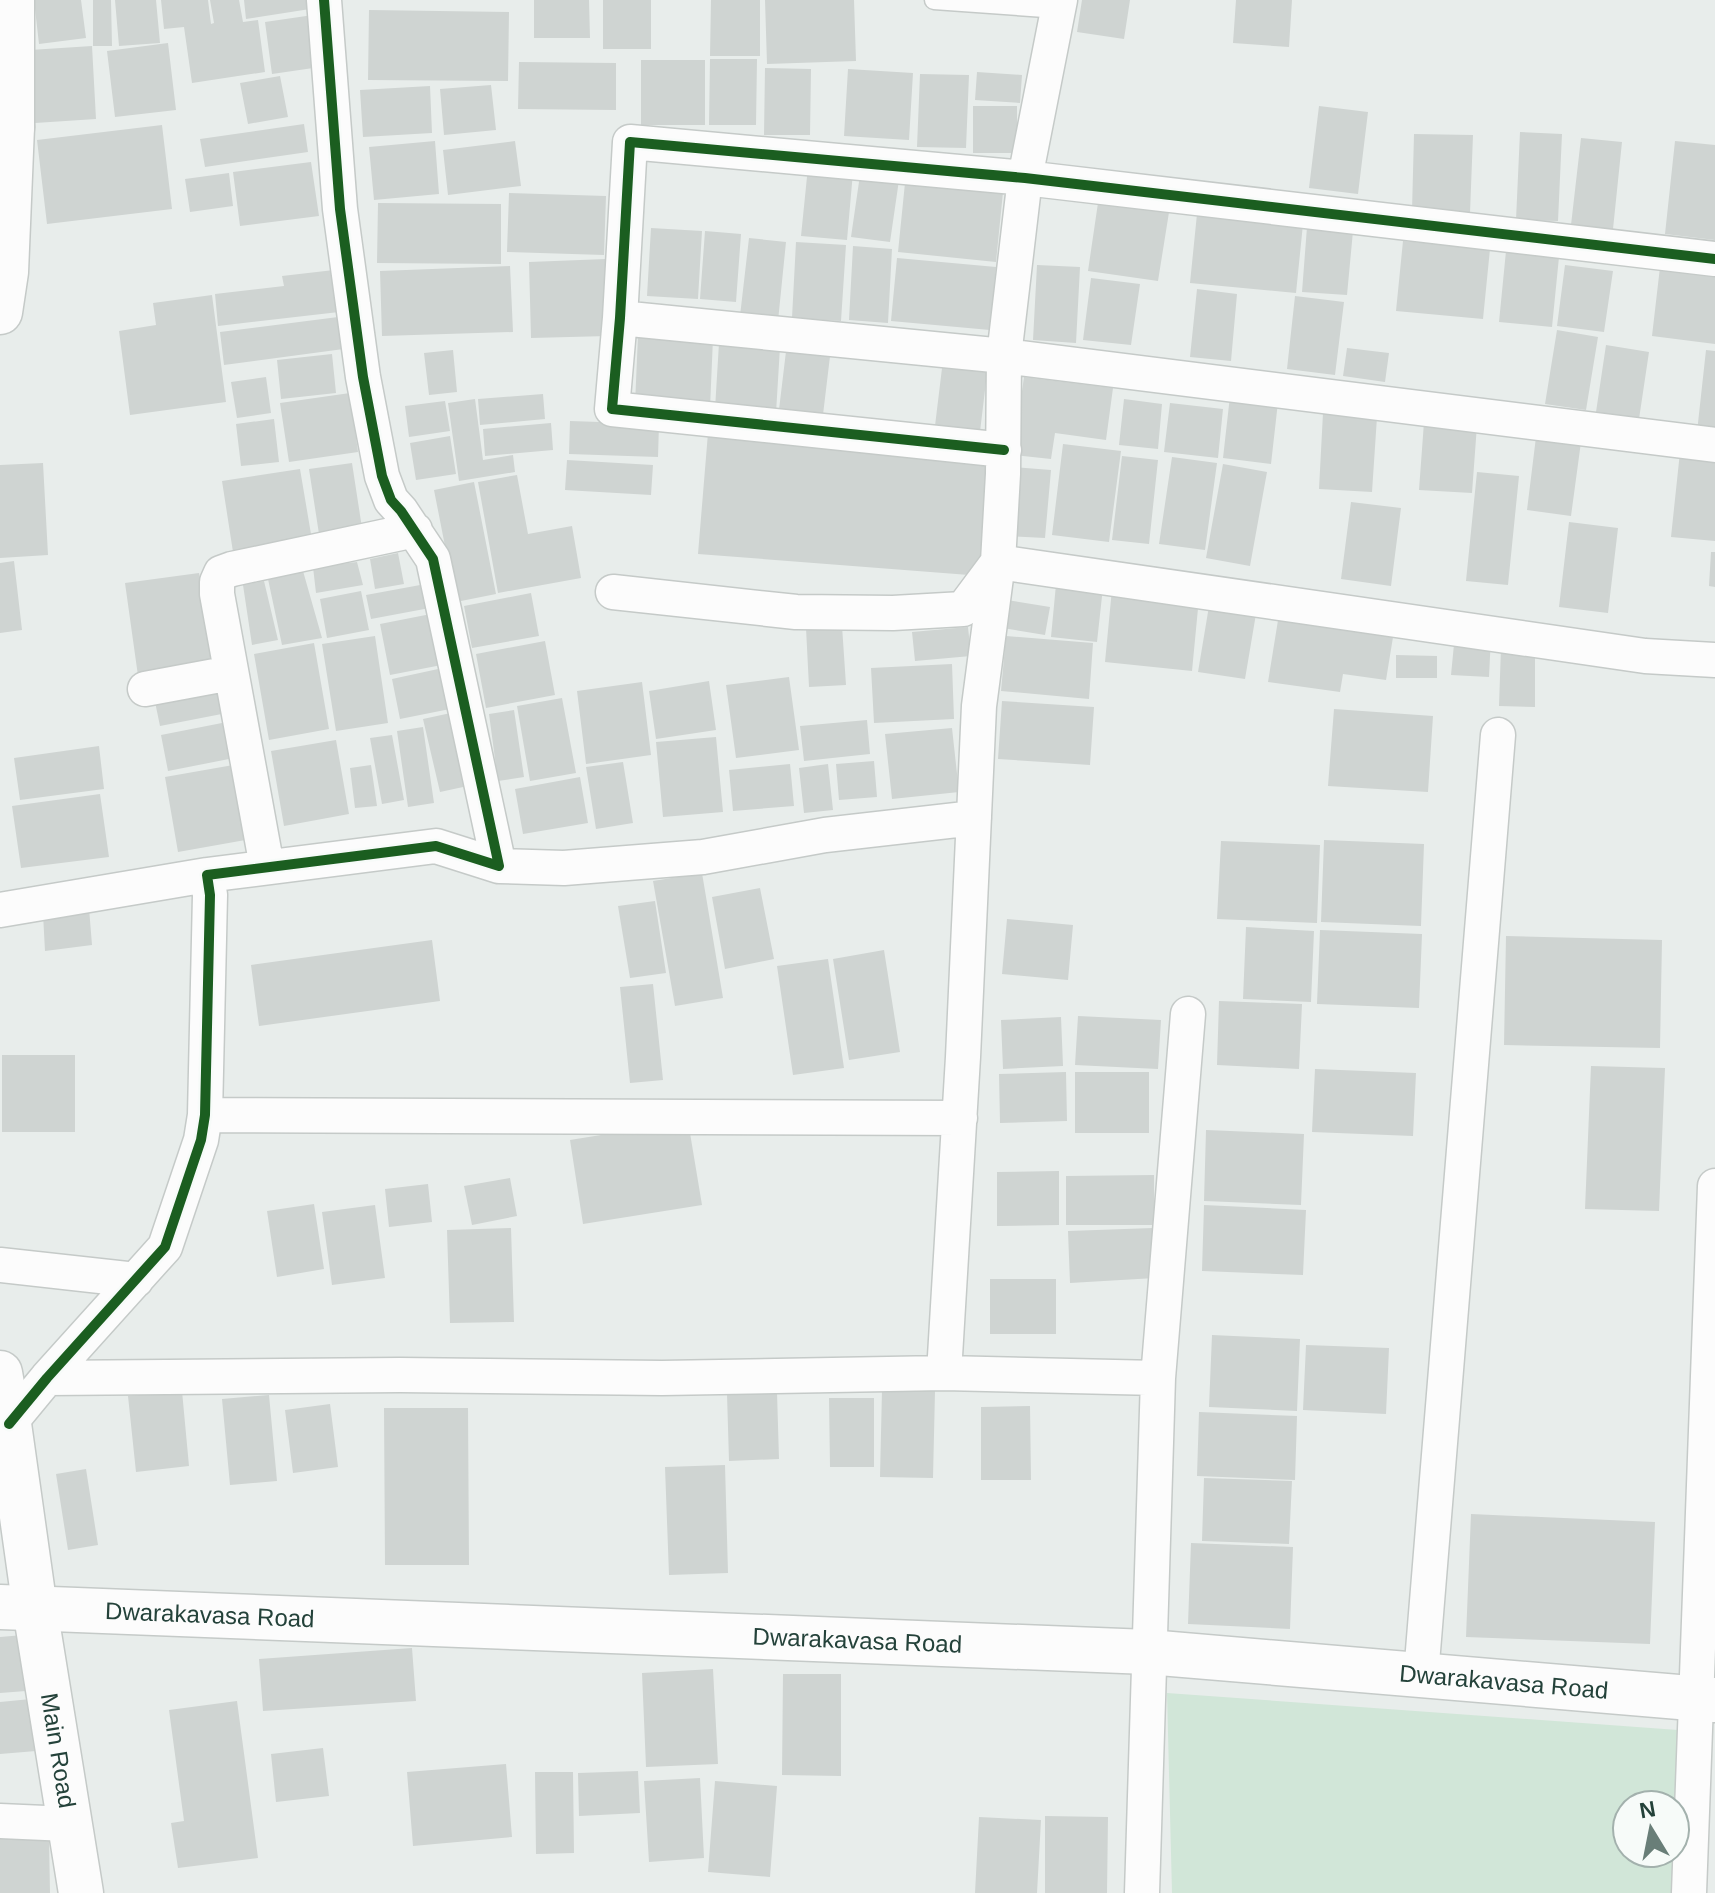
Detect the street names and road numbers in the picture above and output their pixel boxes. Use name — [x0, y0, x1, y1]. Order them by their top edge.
street label: Dwarakavasa Road — [105, 1597, 315, 1632]
street label: Dwarakavasa Road — [752, 1623, 963, 1658]
street label: Dwarakavasa Road — [1398, 1659, 1609, 1704]
street label: Main Road — [36, 1691, 81, 1810]

